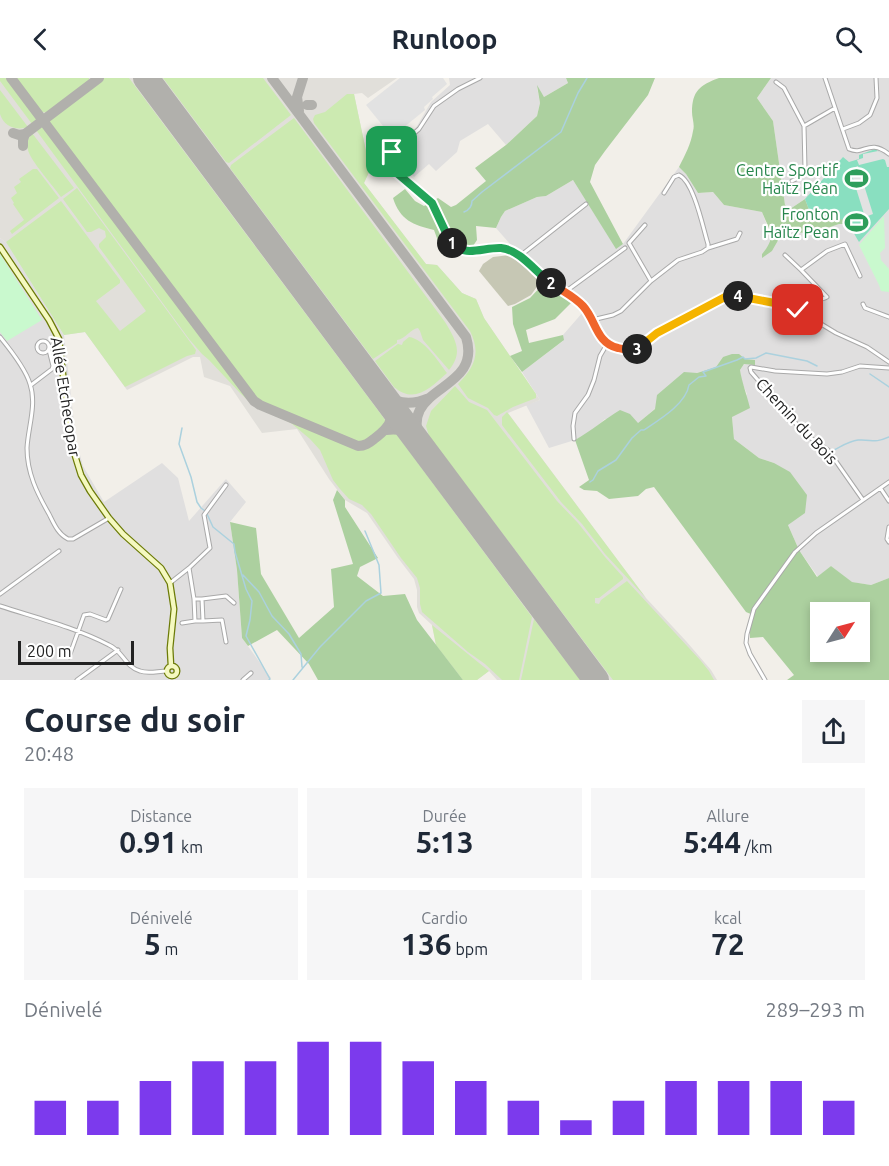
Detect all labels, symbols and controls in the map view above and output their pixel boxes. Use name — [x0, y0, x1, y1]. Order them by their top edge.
icon: back — [24, 23, 57, 56]
icon: search — [832, 23, 865, 56]
text: Runloop — [392, 24, 497, 54]
pin — [366, 126, 417, 177]
icon: arrive — [375, 135, 408, 168]
place label: Centre Sportif Haïtz Péan — [736, 161, 839, 197]
sports icon: Centre Sportif Haïtz Péan — [843, 166, 869, 192]
place label: Fronton Haïtz Pean — [763, 205, 839, 241]
sports icon: Fronton Haïtz Pean — [844, 210, 870, 236]
pin: 1 — [437, 228, 467, 258]
text: 1 — [447, 234, 457, 252]
pin: 2 — [536, 268, 566, 298]
text: 2 — [546, 274, 556, 292]
pin: 4 — [723, 281, 753, 311]
pin — [772, 284, 823, 335]
text: 4 — [733, 287, 743, 305]
icon: check — [781, 293, 814, 326]
pin: 3 — [622, 334, 652, 364]
street label: Allée Etchecopar — [48, 336, 84, 458]
text: 3 — [632, 340, 642, 358]
street label: Chemin du Bois — [753, 374, 841, 468]
north arrow — [810, 602, 870, 662]
map controls — [810, 602, 870, 662]
scale bar — [18, 638, 134, 666]
text: 200 m — [27, 642, 72, 660]
button: share — [802, 700, 865, 763]
text: Course du soir — [24, 701, 245, 738]
text: 20:48 — [24, 742, 74, 765]
text: Distance — [130, 807, 192, 825]
text: Durée — [422, 807, 467, 825]
text: Allure — [706, 807, 749, 825]
text: 0.91 — [119, 825, 177, 859]
text: 5:13 — [415, 825, 474, 859]
text: 5:44 — [683, 825, 741, 859]
text: km — [177, 838, 203, 856]
text: /km — [741, 838, 773, 856]
text: Dénivelé — [130, 909, 193, 927]
text: Cardio — [421, 909, 468, 927]
text: kcal — [714, 909, 742, 927]
text: 5 — [144, 927, 161, 961]
text: 136 — [401, 927, 452, 961]
text: 72 — [711, 927, 745, 961]
text: m — [161, 940, 178, 958]
text: bpm — [452, 940, 488, 958]
text: Dénivelé — [24, 998, 102, 1021]
text: 289–293 m — [766, 998, 865, 1021]

